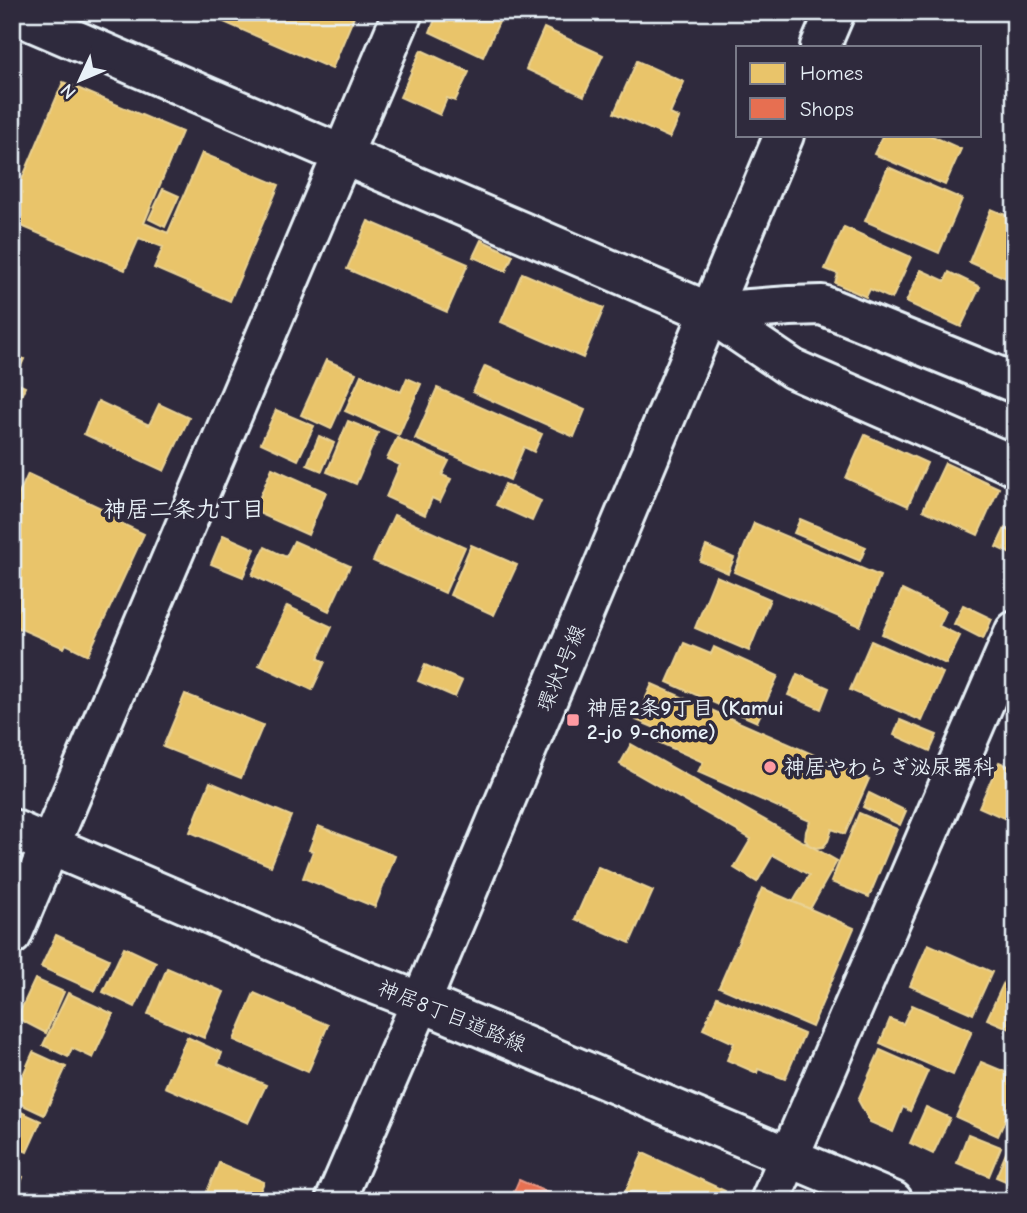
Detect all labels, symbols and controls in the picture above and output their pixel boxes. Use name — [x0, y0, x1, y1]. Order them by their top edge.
north arrow — [46, 46, 116, 116]
legend — [736, 46, 982, 136]
text: Homes — [800, 61, 863, 85]
text: N — [56, 79, 81, 103]
text: Shops — [800, 97, 854, 121]
district label: 神居二条九丁目 — [104, 496, 265, 523]
street label: 環状1号線 — [532, 621, 590, 715]
place label: 神居2条9丁目 (Kamui 2-jo 9-chome) — [587, 696, 784, 744]
marker: 神居2条9丁目 (Kamui 2-jo 9-chome) — [565, 712, 581, 728]
place label: 神居やわらぎ泌尿器科 — [784, 755, 994, 779]
marker: 神居やわらぎ泌尿器科 — [762, 759, 778, 775]
street label: 神居8丁目道路線 — [374, 975, 530, 1057]

